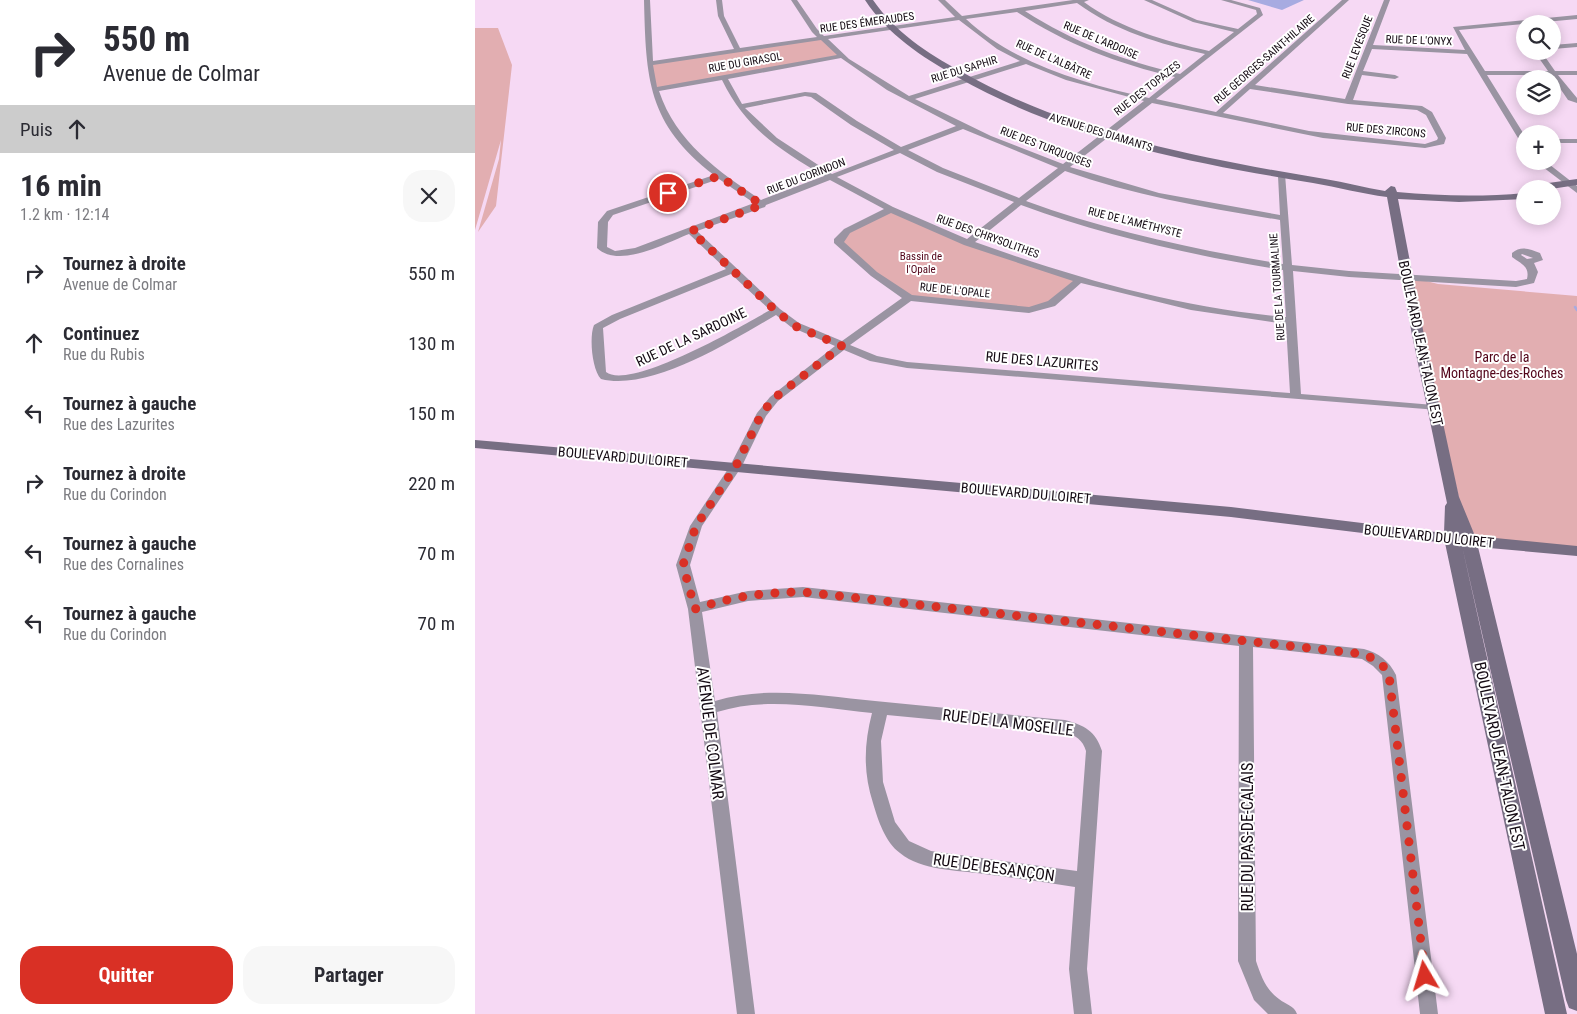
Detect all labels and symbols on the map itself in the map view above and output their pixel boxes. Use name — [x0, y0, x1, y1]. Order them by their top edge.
street label: RUE DES ÉMERAUDES — [819, 9, 915, 36]
street label: RUE GEORGES-SAINT-HILAIRE — [1211, 12, 1318, 107]
street label: RUE LEVESQUE — [1340, 13, 1376, 80]
street label: RUE DE L'ARDOISE — [1062, 19, 1141, 62]
street label: RUE DE L'ONYX — [1385, 33, 1453, 48]
street label: RUE DE L'ALBÂTRE — [1014, 37, 1094, 82]
street label: RUE DU GIRASOL — [708, 50, 783, 75]
street label: RUE DU SAPHIR — [929, 53, 999, 86]
street label: RUE DES TOPAZES — [1112, 58, 1183, 118]
street label: AVENUE DES DIAMANTS — [1048, 111, 1154, 154]
street label: RUE DES ZIRCONS — [1346, 121, 1427, 140]
street label: RUE DES TURQUOISES — [998, 124, 1093, 171]
street label: RUE DU CORINDON — [765, 156, 847, 197]
pin — [647, 172, 689, 214]
street label: RUE DE L'AMÉTHYSTE — [1087, 205, 1184, 241]
street label: RUE DES CHRYSOLITHES — [935, 212, 1041, 261]
street label: RUE DE LA TOURMALINE — [1267, 232, 1288, 341]
park label: Bassin de l'Opale — [900, 250, 942, 276]
street label: BOULEVARD JEAN-TALON EST — [1396, 259, 1446, 427]
street label: RUE DE L'OPALE — [919, 280, 991, 301]
street label: RUE DE LA SARDOINE — [633, 304, 749, 370]
street label: RUE DES LAZURITES — [985, 348, 1099, 374]
park label: Parc de la Montagne-des-Roches — [1441, 349, 1563, 381]
street label: BOULEVARD DU LOIRET — [557, 443, 689, 471]
street label: BOULEVARD DU LOIRET — [960, 479, 1092, 507]
street label: BOULEVARD DU LOIRET — [1363, 521, 1495, 551]
street label: BOULEVARD JEAN-TALON EST — [1470, 660, 1529, 852]
street label: AVENUE DE COLMAR — [693, 666, 728, 801]
street label: RUE DE LA MOSELLE — [941, 705, 1074, 740]
street label: RUE DU PAS-DE-CALAIS — [1238, 763, 1257, 911]
street label: RUE DE BESANÇON — [932, 850, 1056, 885]
position arrow — [1398, 949, 1450, 1001]

